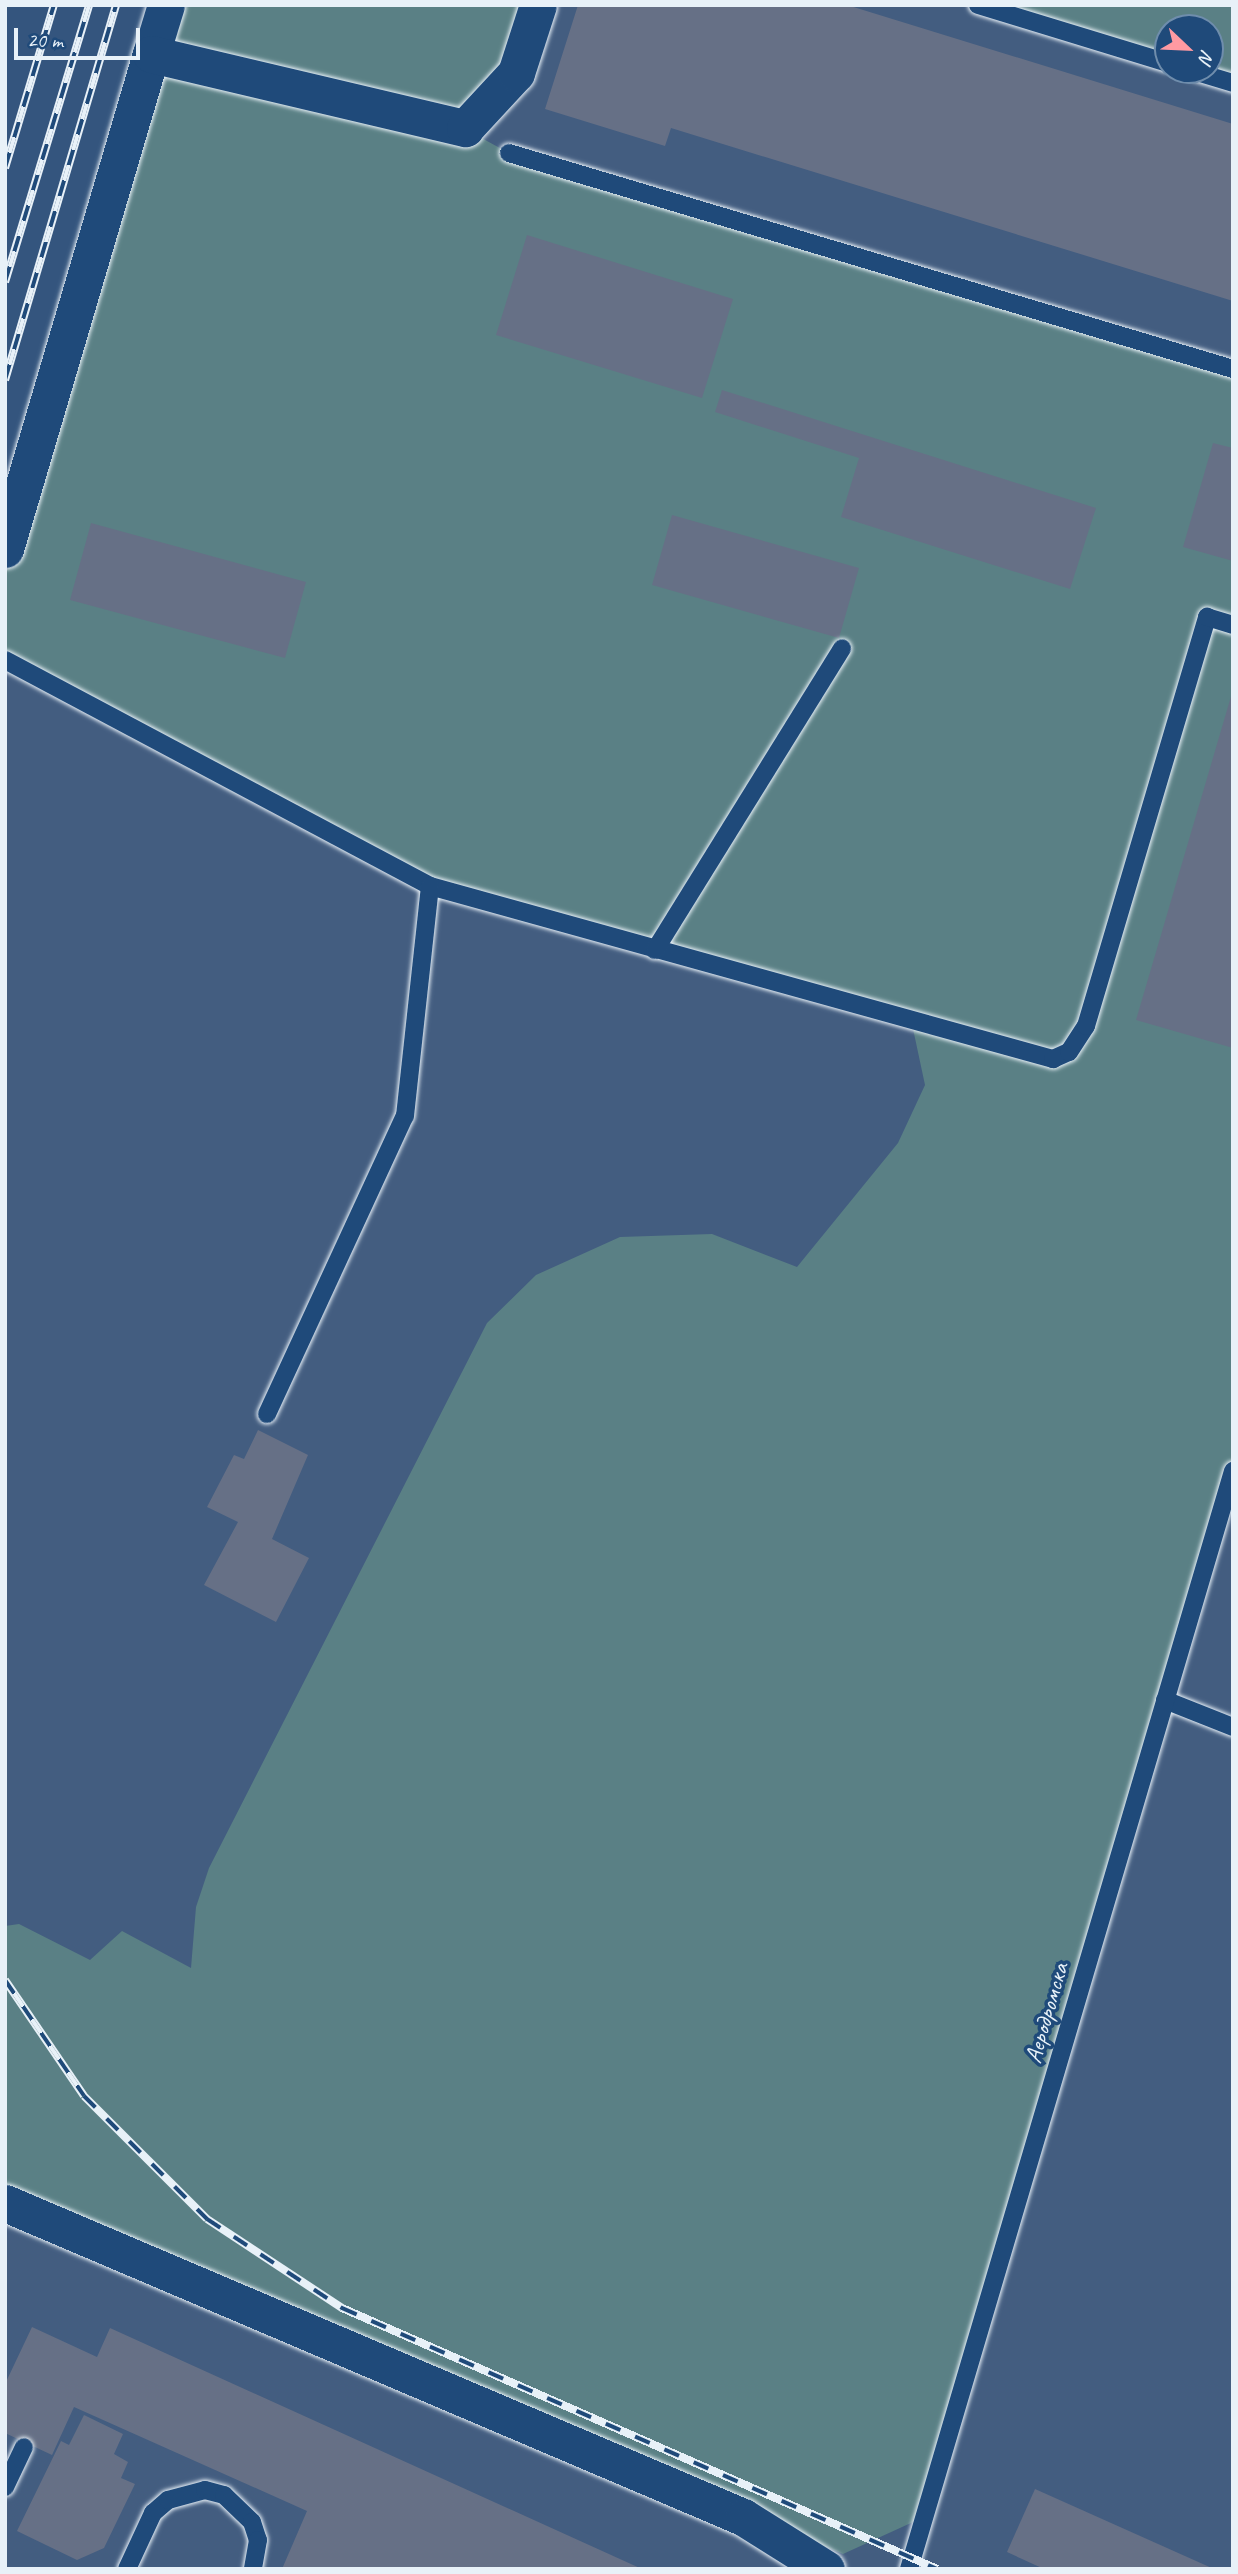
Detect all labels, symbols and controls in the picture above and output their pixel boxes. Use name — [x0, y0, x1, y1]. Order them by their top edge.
scale bar — [18, 14, 144, 58]
north arrow — [1154, 14, 1224, 84]
text: 20 m — [27, 27, 63, 53]
text: N — [1193, 46, 1220, 67]
street label: Аеродромска — [1019, 1960, 1075, 2066]

